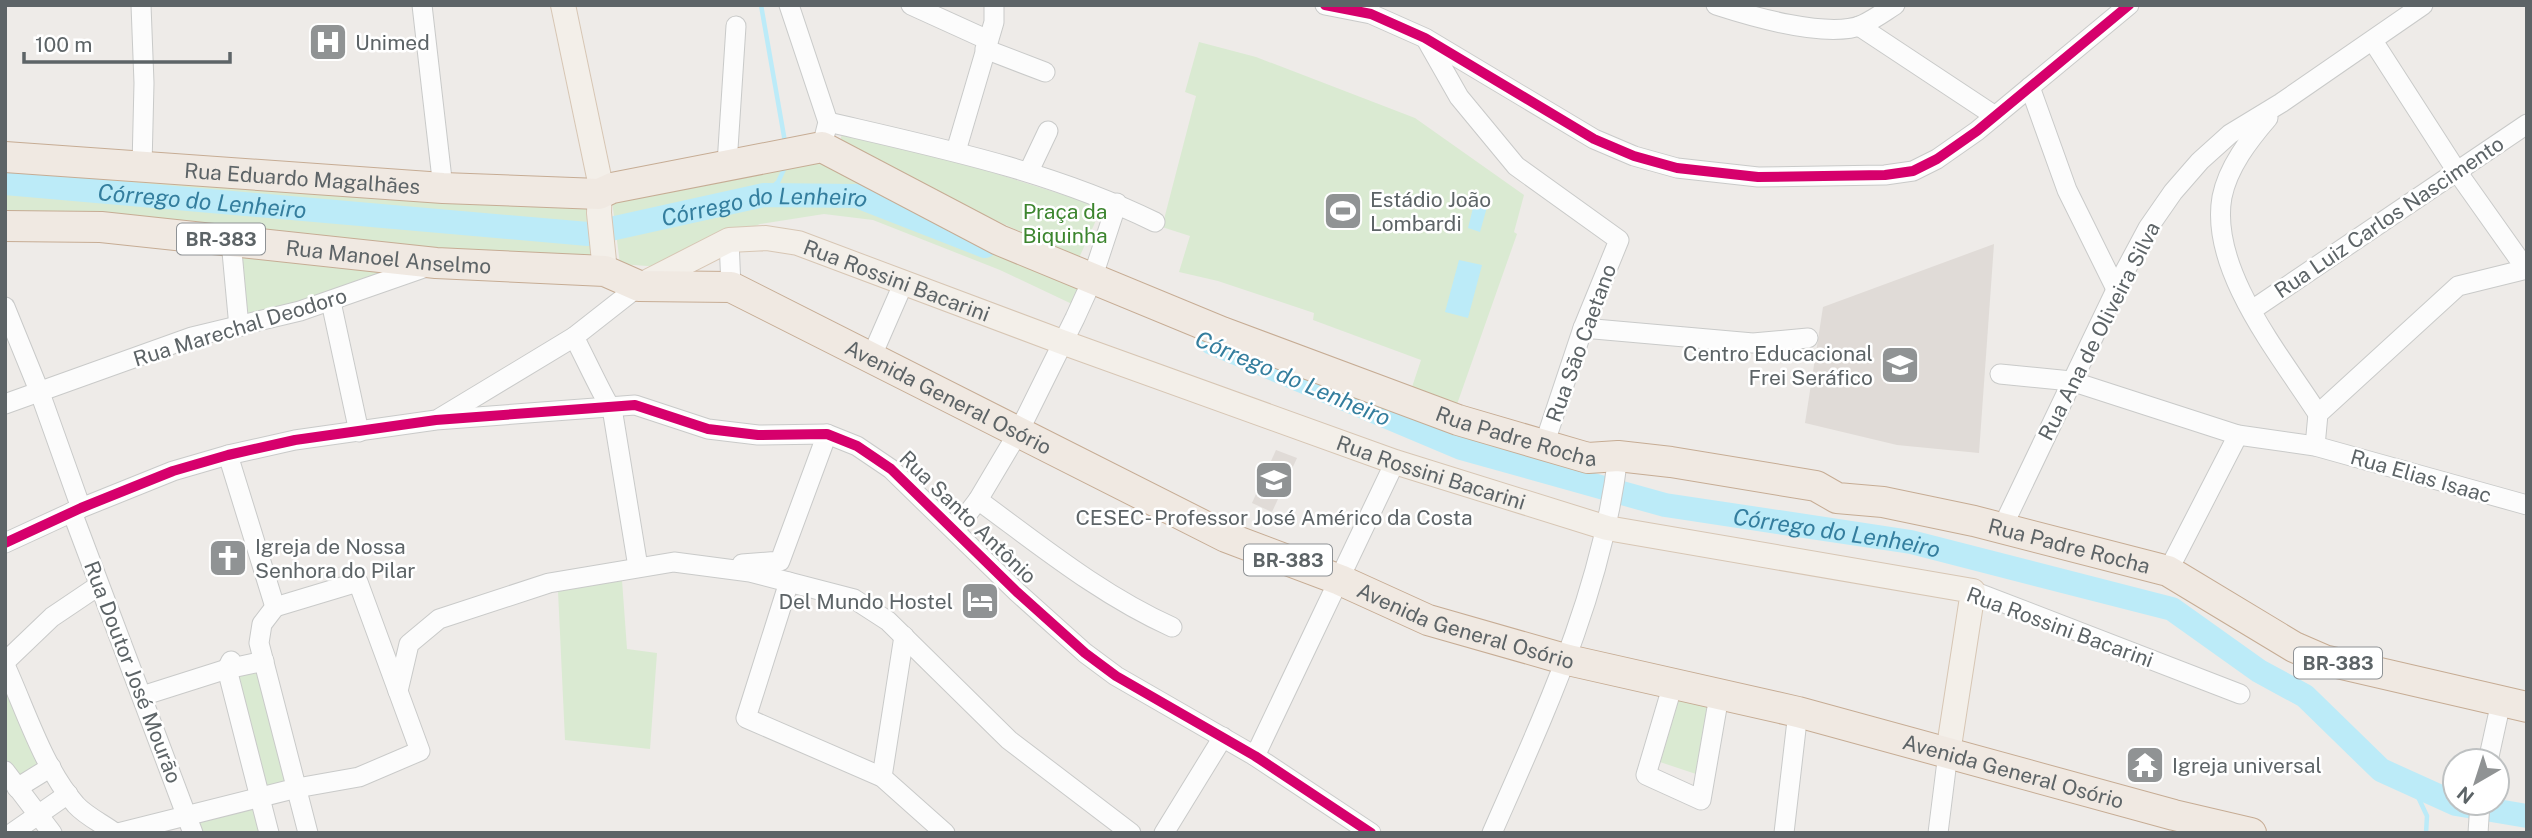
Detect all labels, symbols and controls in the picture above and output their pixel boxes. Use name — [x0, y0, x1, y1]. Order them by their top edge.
scale bar — [24, 21, 231, 65]
hospital icon: Unimed — [307, 21, 349, 63]
place label: Unimed — [355, 30, 430, 55]
text: 100 m — [35, 32, 92, 57]
street label: Rua Luiz Carlos Nascimento — [2270, 131, 2508, 303]
street label: Rua Eduardo Magalhães — [183, 157, 421, 199]
water label: Córrego do Lenheiro — [97, 178, 308, 223]
water label: Córrego do Lenheiro — [658, 181, 872, 231]
place label: Estádio João Lombardi — [1370, 187, 1491, 236]
sports icon: Estádio João Lombardi — [1322, 190, 1364, 232]
park label: Praça da Biquinha — [1022, 199, 1108, 248]
street label: Rua Ana de Oliveira Silva — [2033, 218, 2165, 444]
road number: BR-383 — [177, 224, 265, 255]
street label: Rua Manoel Anselmo — [284, 234, 492, 278]
street label: Rua Rossini Bacarini — [800, 234, 993, 326]
street label: Rua São Caetano — [1541, 261, 1621, 425]
street label: Rua Marechal Deodoro — [130, 283, 350, 371]
water label: Córrego do Lenheiro — [1191, 325, 1395, 431]
street label: Avenida General Osório — [841, 334, 1056, 459]
place label: Centro Educacional Frei Seráfico — [1683, 341, 1873, 390]
school or university icon: Centro Educacional Frei Seráfico — [1879, 344, 1921, 386]
street label: Rua Padre Rocha — [1432, 400, 1597, 471]
street label: Rua Rossini Bacarini — [1333, 430, 1529, 514]
street label: Rua Elias Isaac — [2348, 444, 2494, 508]
street label: Rua Santo Antônio — [894, 445, 1042, 589]
school or university icon: CESEC- Professor José Américo da Costa — [1253, 459, 1295, 501]
water label: Córrego do Lenheiro — [1731, 502, 1943, 563]
place label: CESEC- Professor José Américo da Costa — [1075, 505, 1473, 530]
street label: Rua Padre Rocha — [1986, 513, 2153, 578]
place label: Igreja de Nossa Senhora do Pilar — [255, 534, 415, 583]
church icon: Igreja de Nossa Senhora do Pilar — [207, 537, 249, 579]
road number: BR-383 — [1244, 544, 1332, 576]
street label: Rua Doutor José Mourão — [79, 557, 187, 787]
street label: Avenida General Osório — [1353, 577, 1577, 674]
hotel icon: Del Mundo Hostel — [959, 580, 1001, 622]
street label: Rua Rossini Bacarini — [1963, 582, 2157, 672]
place label: Del Mundo Hostel — [778, 589, 953, 614]
road number: BR-383 — [2294, 648, 2382, 678]
street label: Avenida General Osório — [1900, 729, 2127, 813]
temple icon: Igreja universal — [2124, 744, 2166, 786]
north arrow — [2441, 747, 2511, 817]
place label: Igreja universal — [2172, 753, 2322, 778]
text: N — [2453, 782, 2478, 808]

